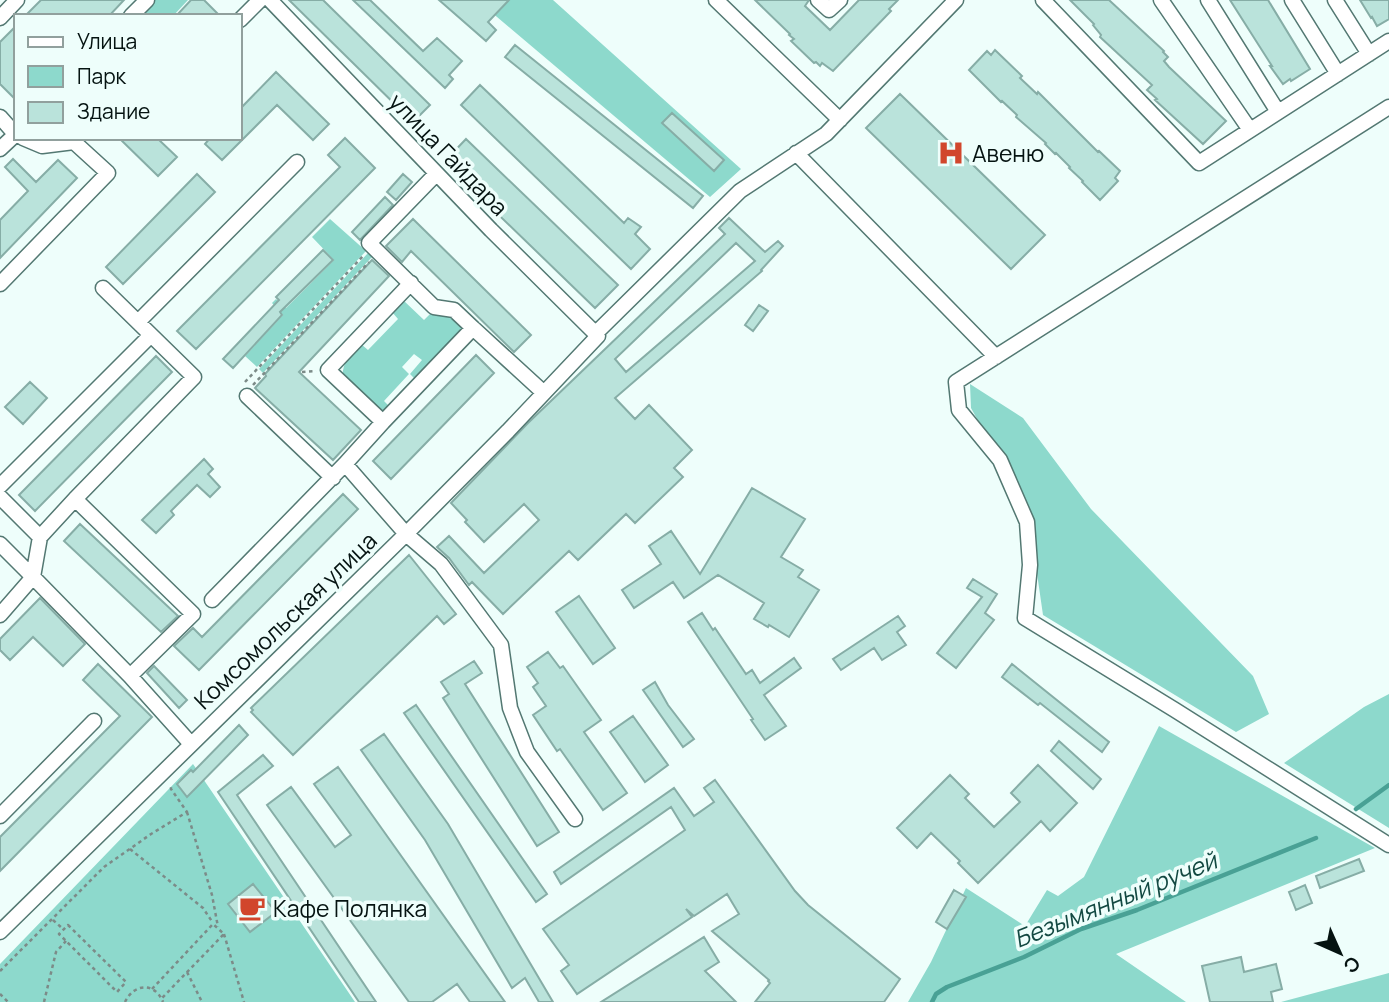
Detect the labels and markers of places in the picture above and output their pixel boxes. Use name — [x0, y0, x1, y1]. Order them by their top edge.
place label: Авеню — [972, 137, 1044, 169]
hospital icon: Авеню — [936, 138, 966, 168]
place label: Кафе Полянка — [273, 892, 427, 924]
cafe icon: Кафе Полянка — [237, 893, 267, 923]

